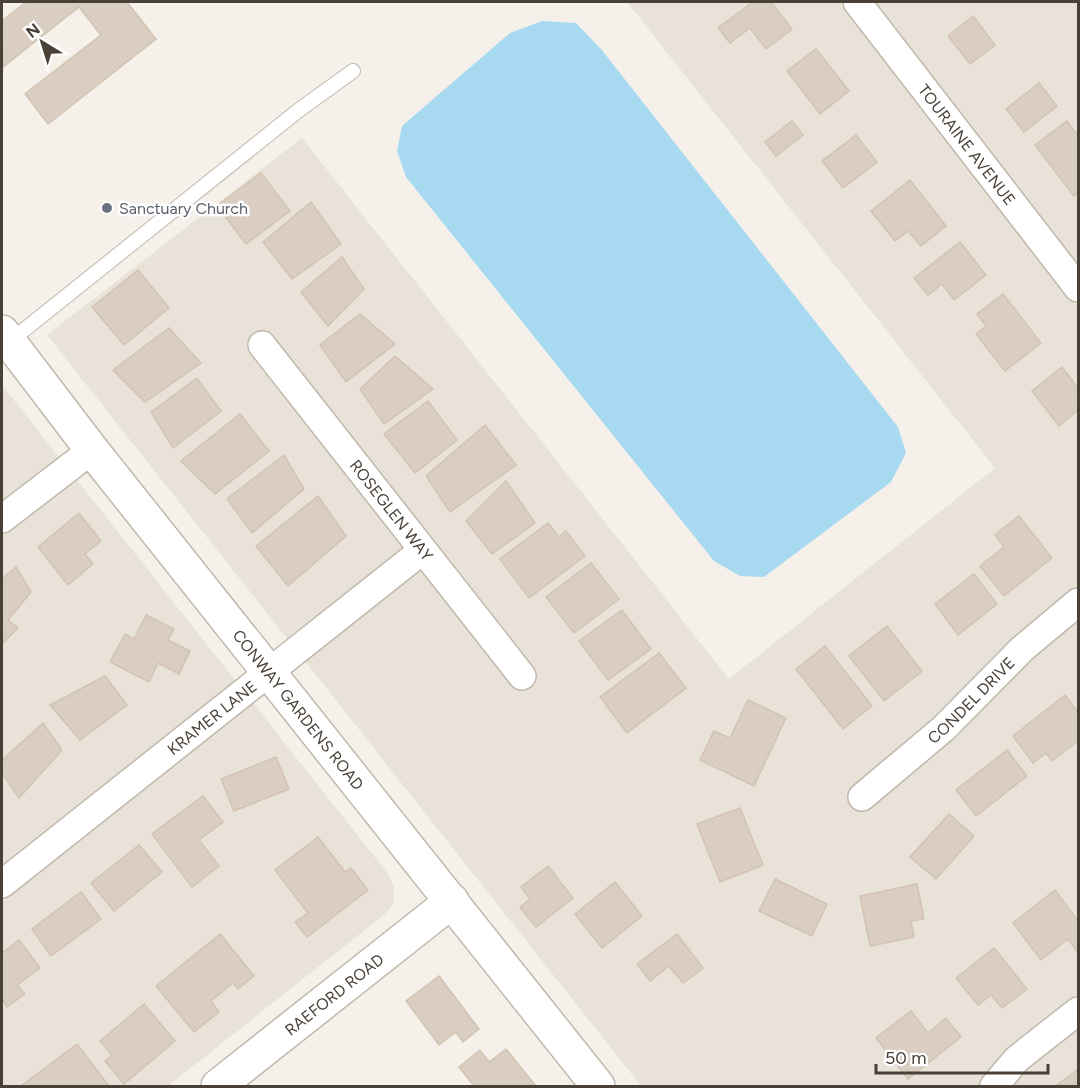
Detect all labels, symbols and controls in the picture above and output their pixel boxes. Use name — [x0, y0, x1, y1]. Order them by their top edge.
north arrow — [12, 12, 72, 72]
text: N — [22, 19, 44, 42]
street label: TOURAINE AVENUE — [914, 80, 1020, 209]
place label: Sanctuary Church — [119, 199, 248, 218]
marker: Sanctuary Church — [100, 201, 114, 215]
street label: ROSEGLEN WAY — [346, 456, 437, 565]
street label: CONWAY GARDENS ROAD — [229, 626, 368, 793]
street label: CONDEL DRIVE — [924, 653, 1018, 747]
street label: KRAMER LANE — [163, 676, 260, 759]
street label: RAEFORD ROAD — [281, 949, 387, 1039]
scale bar — [876, 1037, 1048, 1075]
text: 50 m — [885, 1047, 927, 1069]

